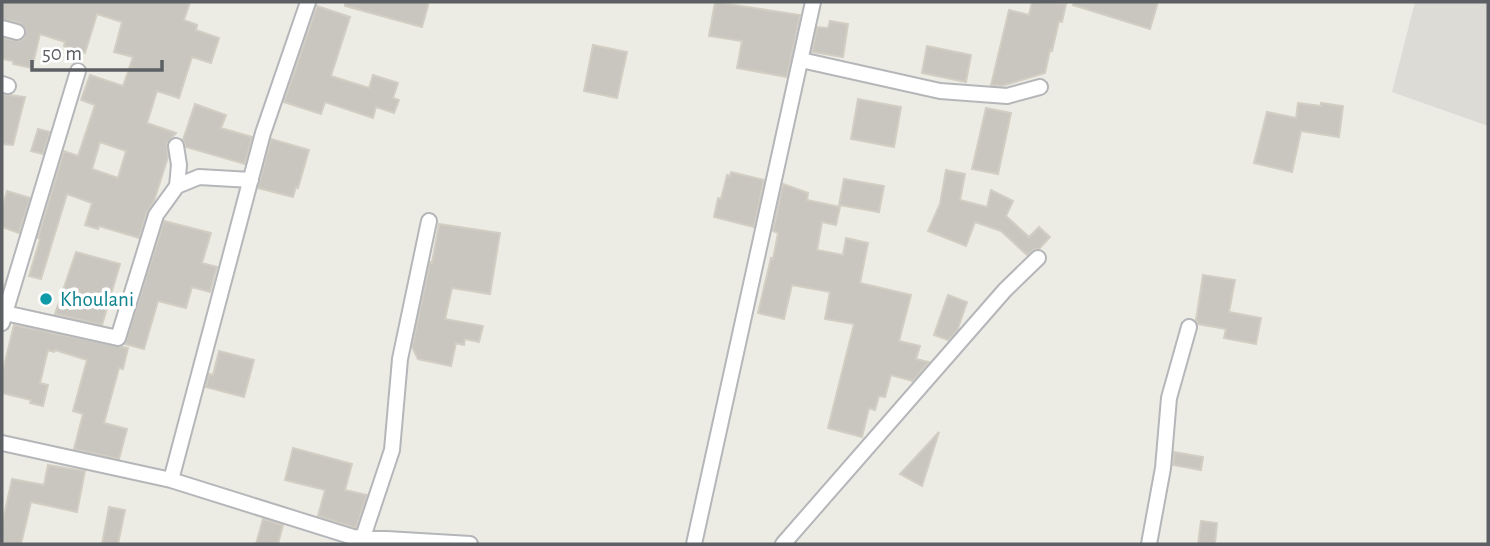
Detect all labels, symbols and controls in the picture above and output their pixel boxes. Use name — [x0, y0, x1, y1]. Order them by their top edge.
scale bar — [32, 28, 161, 72]
text: 50 m — [42, 43, 82, 64]
place label: Khoulani — [60, 289, 134, 310]
marker: Khoulani — [38, 291, 54, 307]

